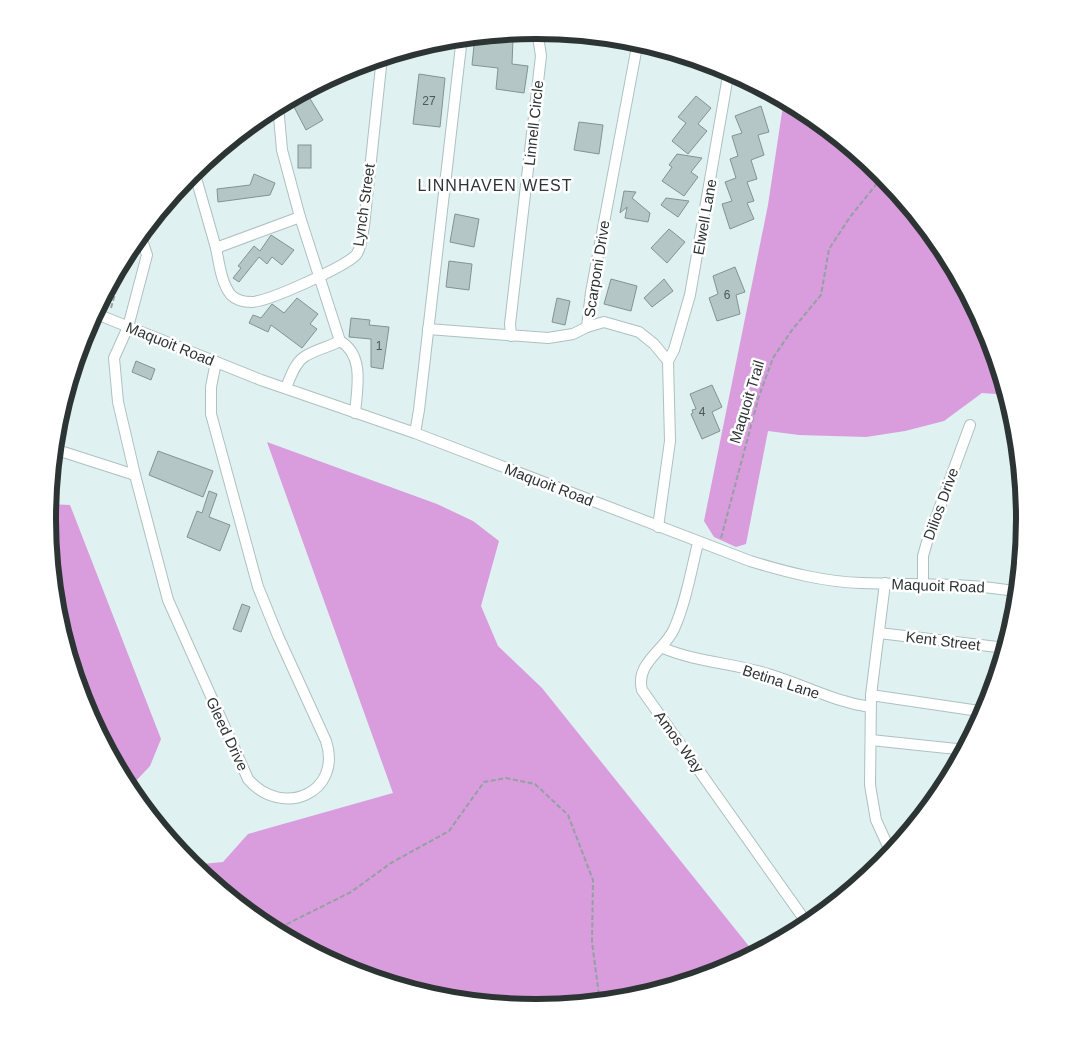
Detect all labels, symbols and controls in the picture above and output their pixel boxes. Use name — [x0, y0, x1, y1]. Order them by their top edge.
street label: Linnell Circle — [521, 79, 546, 167]
house number: 27 — [422, 94, 436, 108]
street label: Lynch Street — [349, 162, 378, 248]
district label: LINNHAVEN WEST — [417, 177, 573, 194]
street label: Elwell Lane — [689, 178, 720, 256]
street label: Scarponi Drive — [580, 219, 613, 319]
house number: 6 — [724, 288, 731, 302]
street label: Maquoit Road — [124, 318, 217, 369]
house number: 1 — [376, 339, 383, 353]
street label: Maquoit Trail — [726, 358, 767, 445]
house number: 4 — [699, 405, 706, 419]
street label: Maquoit Road — [503, 460, 596, 509]
street label: Dilios Drive — [920, 465, 961, 542]
street label: Maquoit Road — [891, 575, 985, 596]
street label: Kent Street — [905, 627, 982, 654]
street label: Betina Lane — [740, 661, 822, 702]
street label: Gleed Drive — [203, 694, 252, 773]
street label: Amos Way — [651, 708, 708, 776]

